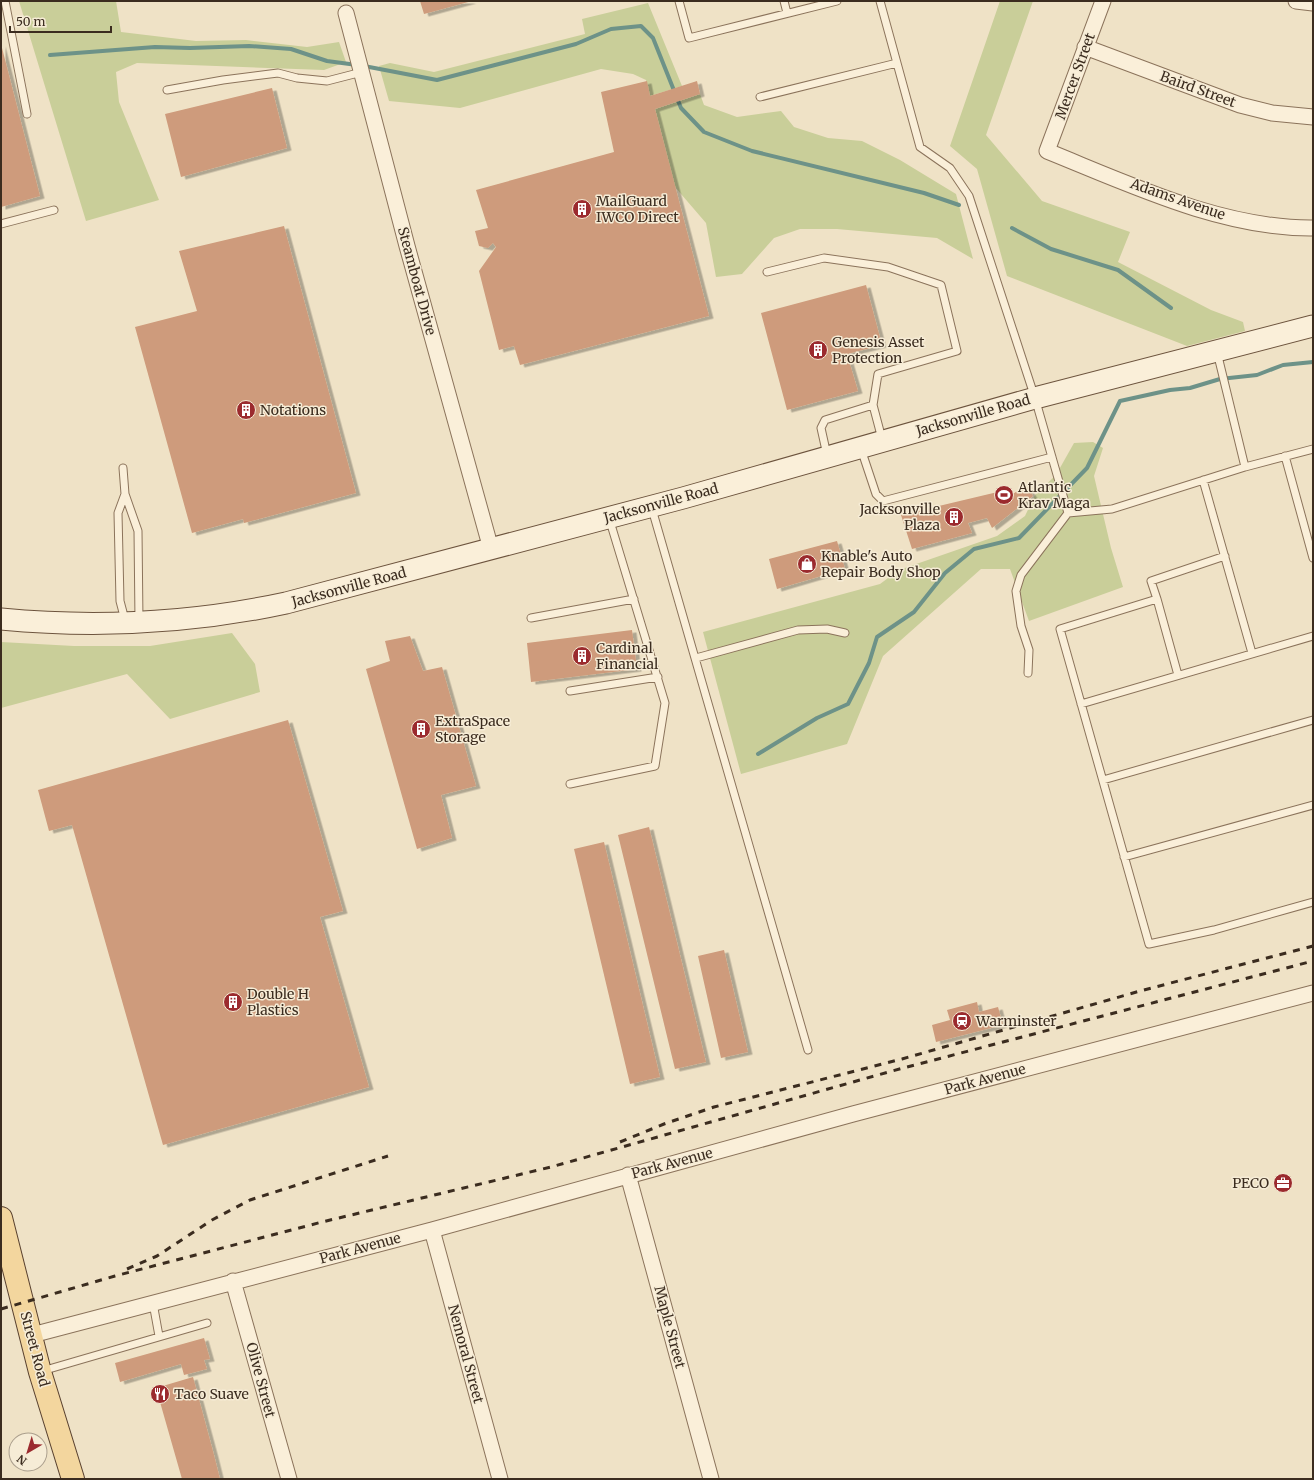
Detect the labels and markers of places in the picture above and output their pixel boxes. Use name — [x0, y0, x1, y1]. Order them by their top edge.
place label: MailGuard IWCO Direct — [596, 192, 679, 226]
building icon: MailGuard IWCO Direct — [571, 198, 593, 220]
place label: Genesis Asset Protection — [832, 333, 925, 367]
building icon: Genesis Asset Protection — [807, 339, 829, 361]
building icon: Notations — [235, 399, 257, 421]
place label: Notations — [260, 401, 326, 419]
place label: Atlantic Krav Maga — [1017, 478, 1091, 512]
sports icon: Atlantic Krav Maga — [993, 484, 1015, 506]
place label: Jacksonville Plaza — [858, 500, 940, 534]
building icon: Jacksonville Plaza — [943, 506, 965, 528]
place label: Knable's Auto Repair Body Shop — [821, 547, 941, 581]
shop icon: Knable's Auto Repair Body Shop — [796, 553, 818, 575]
place label: Cardinal Financial — [596, 639, 659, 673]
building icon: Cardinal Financial — [571, 645, 593, 667]
place label: ExtraSpace Storage — [435, 712, 510, 746]
building icon: ExtraSpace Storage — [410, 718, 432, 740]
place label: Double H Plastics — [247, 985, 309, 1019]
building icon: Double H Plastics — [222, 991, 244, 1013]
station icon: Warminster — [951, 1010, 973, 1032]
place label: Warminster — [975, 1012, 1057, 1030]
office icon: PECO — [1272, 1172, 1294, 1194]
place label: PECO — [1232, 1174, 1269, 1192]
restaurant icon: Taco Suave — [149, 1383, 171, 1405]
place label: Taco Suave — [174, 1385, 249, 1403]

